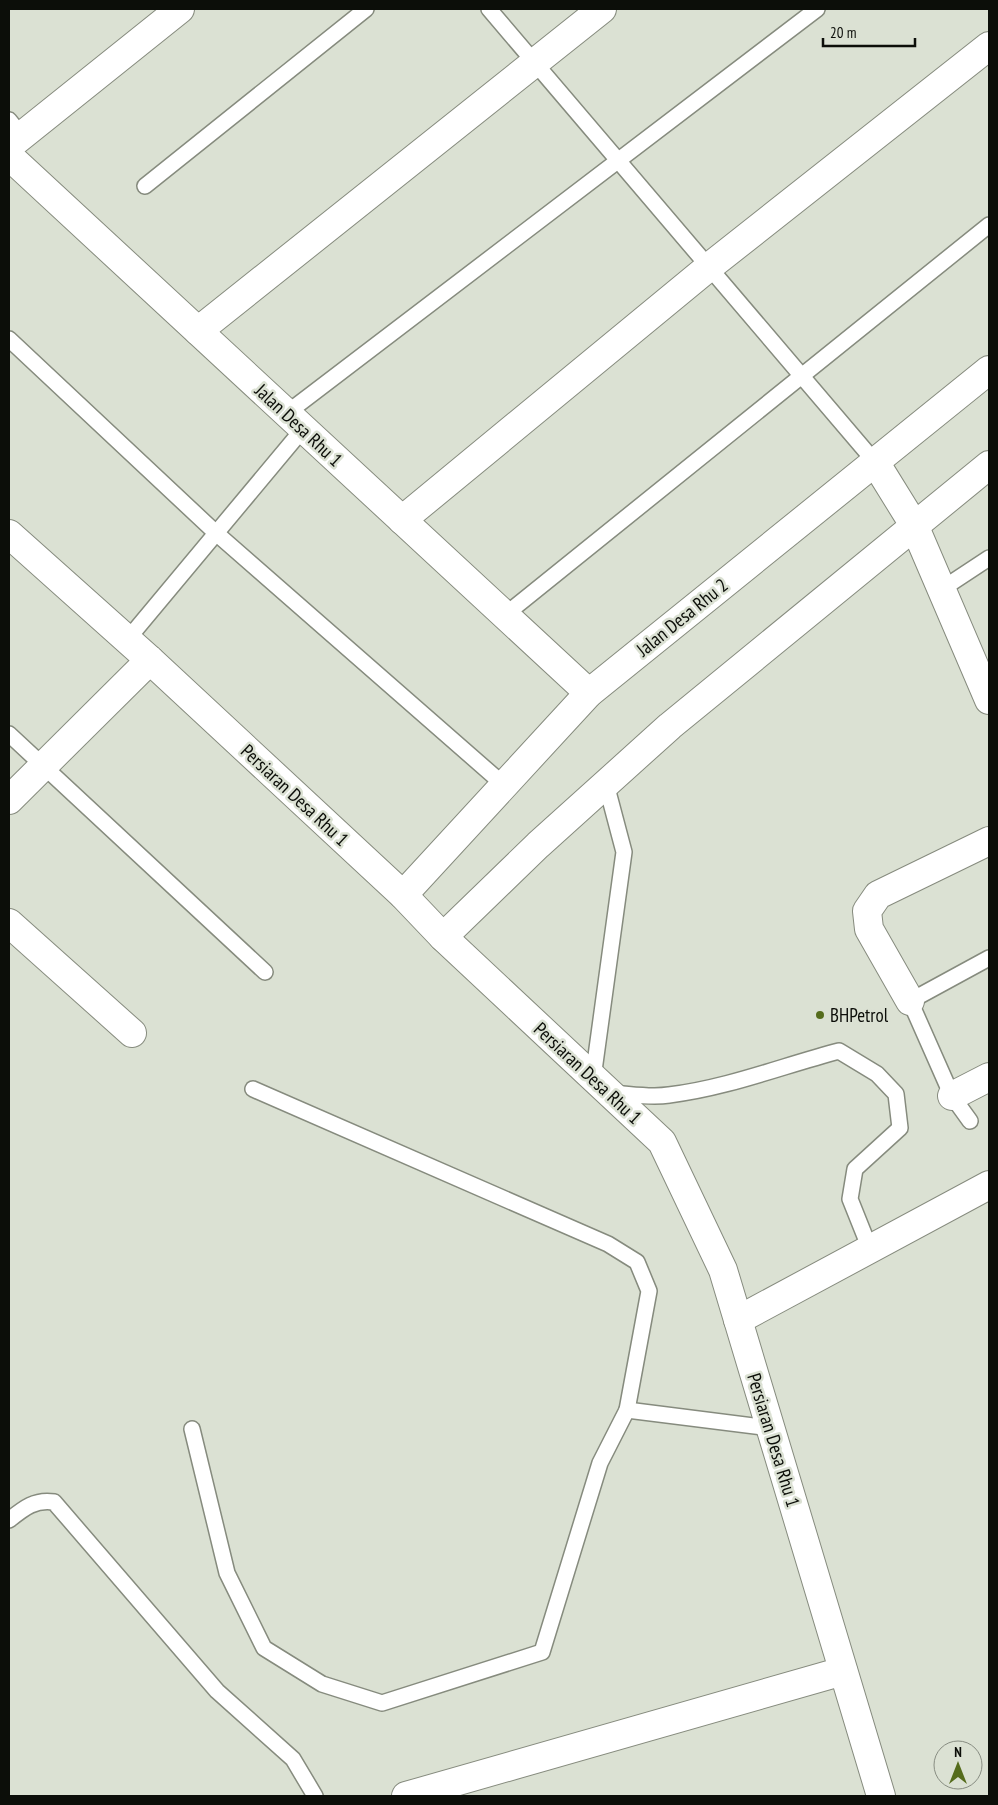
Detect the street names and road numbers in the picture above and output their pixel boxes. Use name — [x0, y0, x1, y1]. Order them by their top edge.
street label: Jalan Desa Rhu 1 — [250, 378, 348, 472]
street label: Jalan Desa Rhu 2 — [631, 573, 733, 662]
street label: Persiaran Desa Rhu 1 — [236, 739, 354, 851]
street label: Persiaran Desa Rhu 1 — [529, 1017, 647, 1129]
street label: Persiaran Desa Rhu 1 — [742, 1370, 806, 1510]

